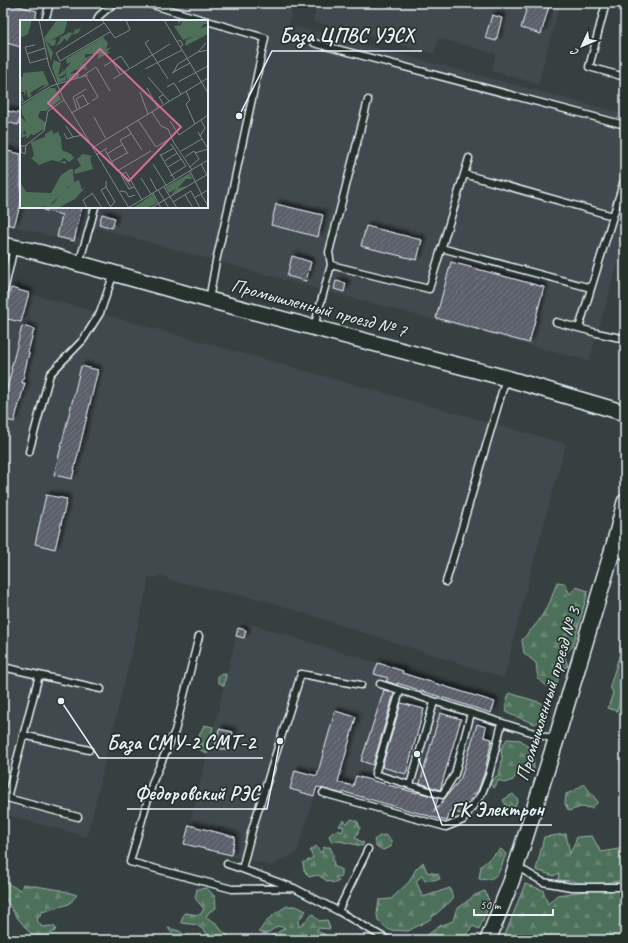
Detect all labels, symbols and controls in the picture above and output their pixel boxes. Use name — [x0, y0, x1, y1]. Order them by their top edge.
callout: База ЦПВС УЭСХ — [272, 19, 422, 51]
inset map — [20, 20, 208, 208]
text: База ЦПВС УЭСХ — [279, 23, 416, 49]
north arrow — [562, 26, 602, 66]
text: С — [567, 45, 582, 60]
street label: Промышленный проезд № 7 — [229, 273, 411, 343]
street label: Промышленный проезд № 3 — [510, 603, 586, 784]
callout: База СМУ-2 СМТ-2 — [99, 726, 263, 758]
text: База СМУ-2 СМТ-2 — [107, 730, 257, 756]
callout: Федоровский РЭС — [127, 777, 267, 809]
text: Федоровский РЭС — [135, 781, 261, 806]
callout: ГК Электрон — [442, 793, 552, 825]
text: ГК Электрон — [450, 797, 545, 822]
scale bar — [474, 891, 553, 917]
text: 50 m — [480, 897, 502, 913]

